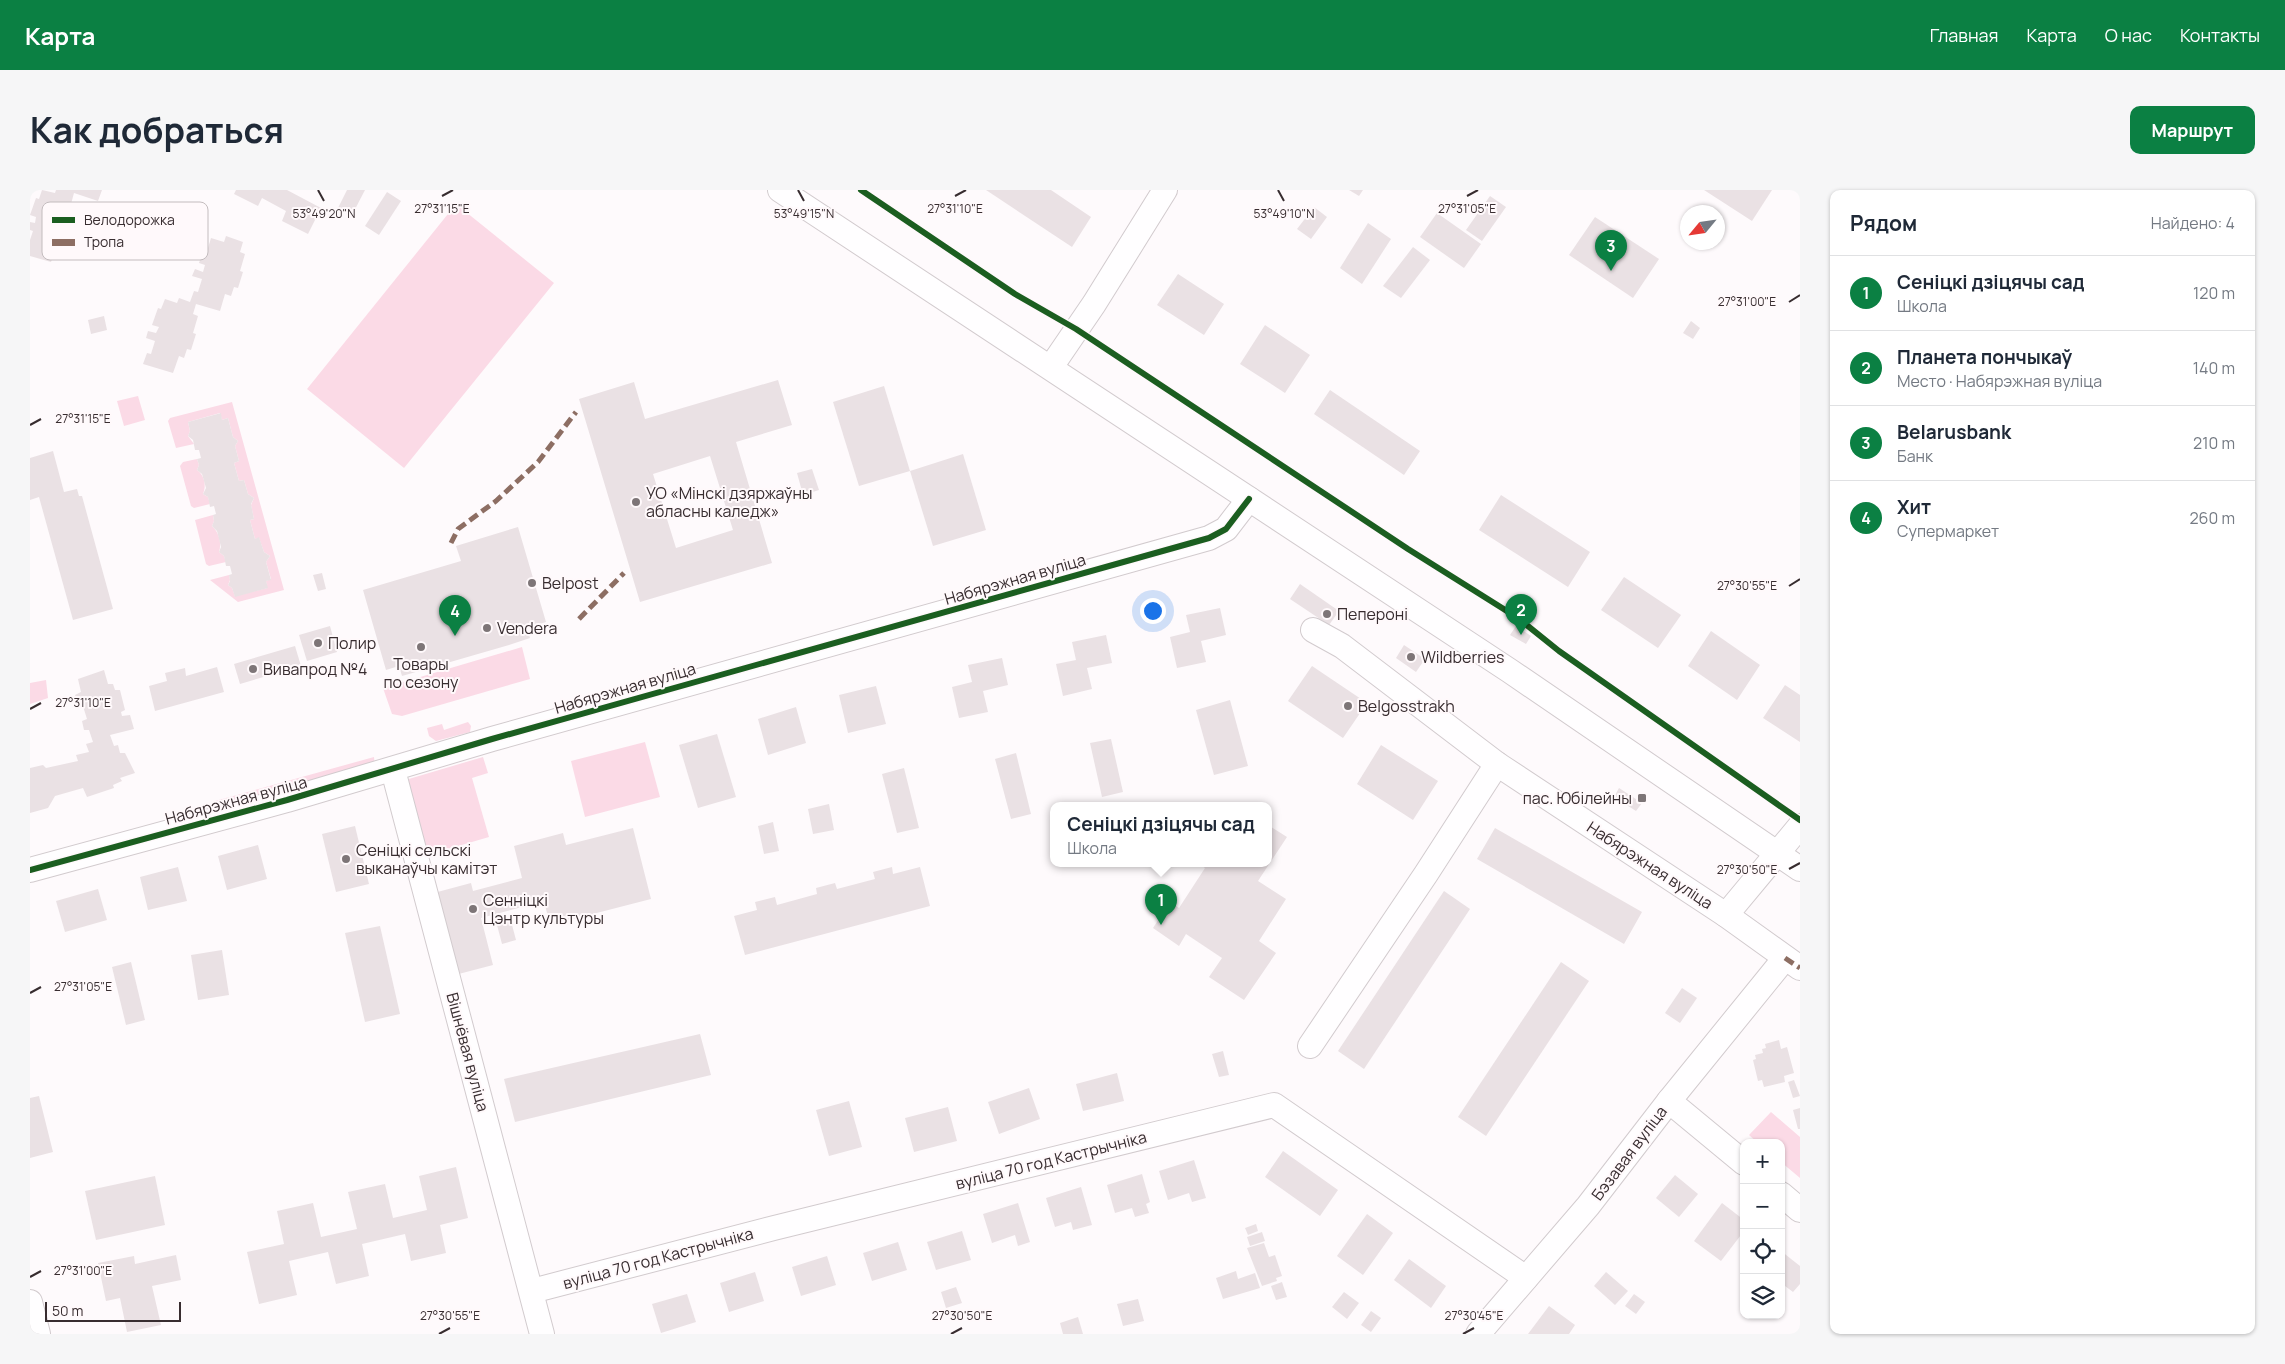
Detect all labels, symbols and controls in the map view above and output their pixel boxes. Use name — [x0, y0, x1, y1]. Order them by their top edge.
text: Карта — [25, 19, 95, 52]
text: Главная — [1930, 23, 1999, 47]
text: Карта — [2027, 23, 2077, 47]
text: О нас — [2105, 23, 2152, 47]
text: Контакты — [2180, 23, 2260, 47]
text: Как добраться — [30, 106, 284, 154]
button: Маршрут — [2130, 106, 2255, 154]
text: 27°31'15"E — [414, 200, 470, 217]
text: 27°31'10"E — [927, 200, 983, 217]
text: 27°31'05"E — [1438, 200, 1496, 217]
legend — [42, 202, 208, 260]
text: 53°49'20"N — [292, 205, 356, 222]
text: 53°49'15"N — [774, 205, 834, 222]
text: 53°49'10"N — [1254, 205, 1314, 222]
north arrow — [1680, 205, 1725, 250]
text: Рядом — [1850, 209, 1917, 237]
text: Велодорожка — [84, 210, 175, 229]
text: Найдено: 4 — [2151, 212, 2235, 234]
pin: 3 — [1595, 230, 1627, 271]
text: Тропа — [84, 232, 124, 251]
text: Сеніцкі дзіцячы сад — [1897, 269, 2085, 295]
text: 1 — [1862, 282, 1870, 304]
text: 120 m — [2193, 282, 2235, 304]
text: 27°31'00"E — [1718, 293, 1776, 310]
text: Школа — [1897, 295, 1947, 317]
text: Планета пончыкаў — [1897, 344, 2072, 370]
text: 2 — [1861, 357, 1871, 379]
text: 140 m — [2193, 357, 2235, 379]
text: Место · Набярэжная вуліца — [1897, 370, 2102, 392]
text: 27°31'15"E — [55, 410, 111, 427]
text: Belarusbank — [1897, 419, 2011, 445]
text: 3 — [1861, 432, 1871, 454]
text: 210 m — [2193, 432, 2235, 454]
text: Банк — [1897, 445, 1933, 467]
place label: УО «Мінскі дзяржаўны абласны каледж» — [646, 482, 813, 522]
text: Хит — [1897, 494, 1931, 520]
marker: УО «Мінскі дзяржаўны абласны каледж» — [630, 496, 642, 508]
text: 4 — [1861, 507, 1871, 529]
text: 260 m — [2189, 507, 2235, 529]
text: Супермаркет — [1897, 520, 1999, 542]
street label: Набярэжная вуліца — [942, 548, 1088, 610]
place label: Belpost — [542, 572, 599, 594]
marker: Belpost — [526, 577, 538, 589]
text: 27°30'55"E — [1717, 577, 1777, 594]
pin: 2 — [1505, 594, 1537, 635]
pin: 4 — [439, 595, 471, 636]
your location — [1140, 598, 1166, 624]
place label: Пепероні — [1337, 603, 1408, 625]
marker: Пепероні — [1321, 608, 1333, 620]
place label: Vendera — [497, 617, 557, 639]
marker: Vendera — [481, 622, 493, 634]
place label: Полир — [328, 632, 376, 654]
marker: Полир — [312, 637, 324, 649]
marker: Товары по сезону — [415, 641, 427, 653]
place label: Wildberries — [1421, 646, 1504, 668]
marker: Wildberries — [1405, 651, 1417, 663]
place label: Товары по сезону — [383, 653, 459, 693]
street label: Набярэжная вуліца — [552, 657, 698, 719]
place label: Вивапрод №4 — [263, 658, 367, 680]
marker: Вивапрод №4 — [247, 663, 259, 675]
text: 27°31'10"E — [55, 694, 111, 711]
place label: Belgosstrakh — [1358, 695, 1455, 717]
marker: Belgosstrakh — [1342, 700, 1354, 712]
street label: Набярэжная вуліца — [163, 770, 309, 830]
place label: пас. Юбілейны — [1523, 787, 1632, 809]
marker: пас. Юбілейны — [1636, 792, 1648, 804]
popup — [1050, 802, 1272, 867]
text: Сеніцкі дзіцячы сад — [1067, 811, 1255, 837]
street label: Набярэжная вуліца — [1583, 816, 1717, 914]
text: Школа — [1067, 837, 1117, 859]
place label: Сеніцкі сельскі выканаўчы камітэт — [356, 839, 497, 879]
marker: Сеніцкі сельскі выканаўчы камітэт — [340, 853, 352, 865]
text: 27°30'50"E — [1717, 861, 1777, 878]
pin: 1 — [1145, 884, 1177, 925]
place label: Сенніцкі Цэнтр культуры — [483, 889, 604, 929]
marker: Сенніцкі Цэнтр культуры — [467, 903, 479, 915]
text: 27°31'05"E — [54, 978, 112, 995]
street label: Вішнёвая вуліца — [442, 990, 494, 1114]
street label: Бэзавая вуліца — [1586, 1101, 1672, 1205]
street label: вуліца 70 год Кастрычніка — [953, 1126, 1149, 1194]
map controls — [1740, 1139, 1785, 1319]
button: + — [1740, 1139, 1785, 1184]
button: − — [1740, 1184, 1785, 1229]
street label: вуліца 70 год Кастрычніка — [560, 1222, 756, 1294]
button: locate — [1740, 1229, 1785, 1274]
text: 27°31'00"E — [54, 1262, 112, 1279]
button: layers — [1740, 1274, 1785, 1319]
scale bar — [45, 1299, 181, 1322]
text: 50 m — [52, 1301, 83, 1320]
text: 27°30'55"E — [420, 1307, 480, 1324]
text: 27°30'50"E — [932, 1307, 992, 1324]
text: 27°30'45"E — [1445, 1307, 1504, 1324]

